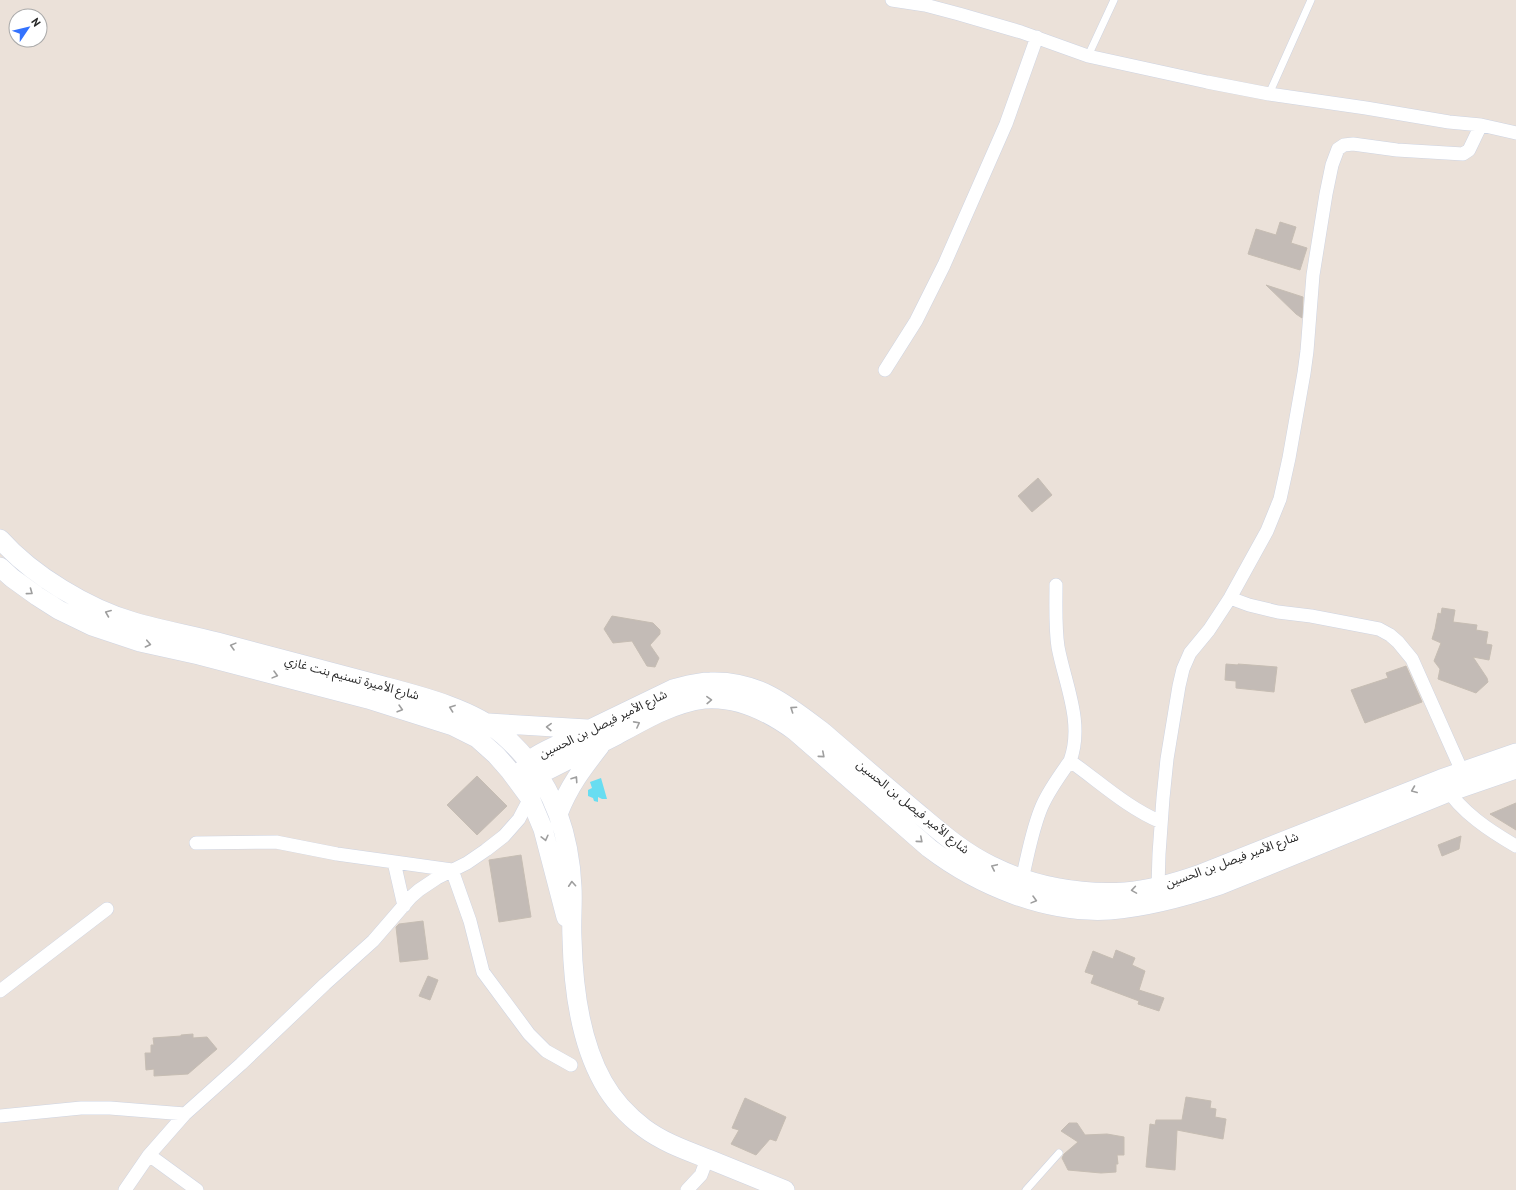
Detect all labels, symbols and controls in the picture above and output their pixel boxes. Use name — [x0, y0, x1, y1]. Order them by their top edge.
north arrow — [8, 8, 48, 48]
text: N — [28, 15, 44, 29]
one-way arrow — [26, 587, 33, 594]
one-way arrow — [104, 610, 112, 618]
one-way arrow — [145, 640, 151, 648]
one-way arrow — [230, 643, 236, 651]
street label: شارع الأميرة تسنيم بنت غازي — [283, 652, 421, 705]
one-way arrow — [271, 670, 278, 679]
street label: شارع الأمير فيصل بن الحسين — [536, 686, 670, 763]
one-way arrow — [706, 696, 712, 704]
one-way arrow — [396, 704, 403, 713]
one-way arrow — [449, 704, 456, 713]
one-way arrow — [790, 707, 797, 714]
one-way arrow — [633, 721, 640, 729]
one-way arrow — [546, 723, 552, 731]
one-way arrow — [818, 750, 825, 757]
street label: شارع الأمير فيصل بن الحسين — [853, 757, 973, 858]
one-way arrow — [570, 776, 578, 783]
one-way arrow — [1410, 786, 1417, 794]
street label: شارع الأمير فيصل بن الحسين — [1163, 828, 1301, 893]
one-way arrow — [540, 835, 549, 842]
one-way arrow — [915, 836, 923, 843]
one-way arrow — [990, 864, 998, 872]
one-way arrow — [567, 881, 576, 887]
one-way arrow — [1131, 885, 1137, 894]
one-way arrow — [1030, 895, 1037, 904]

